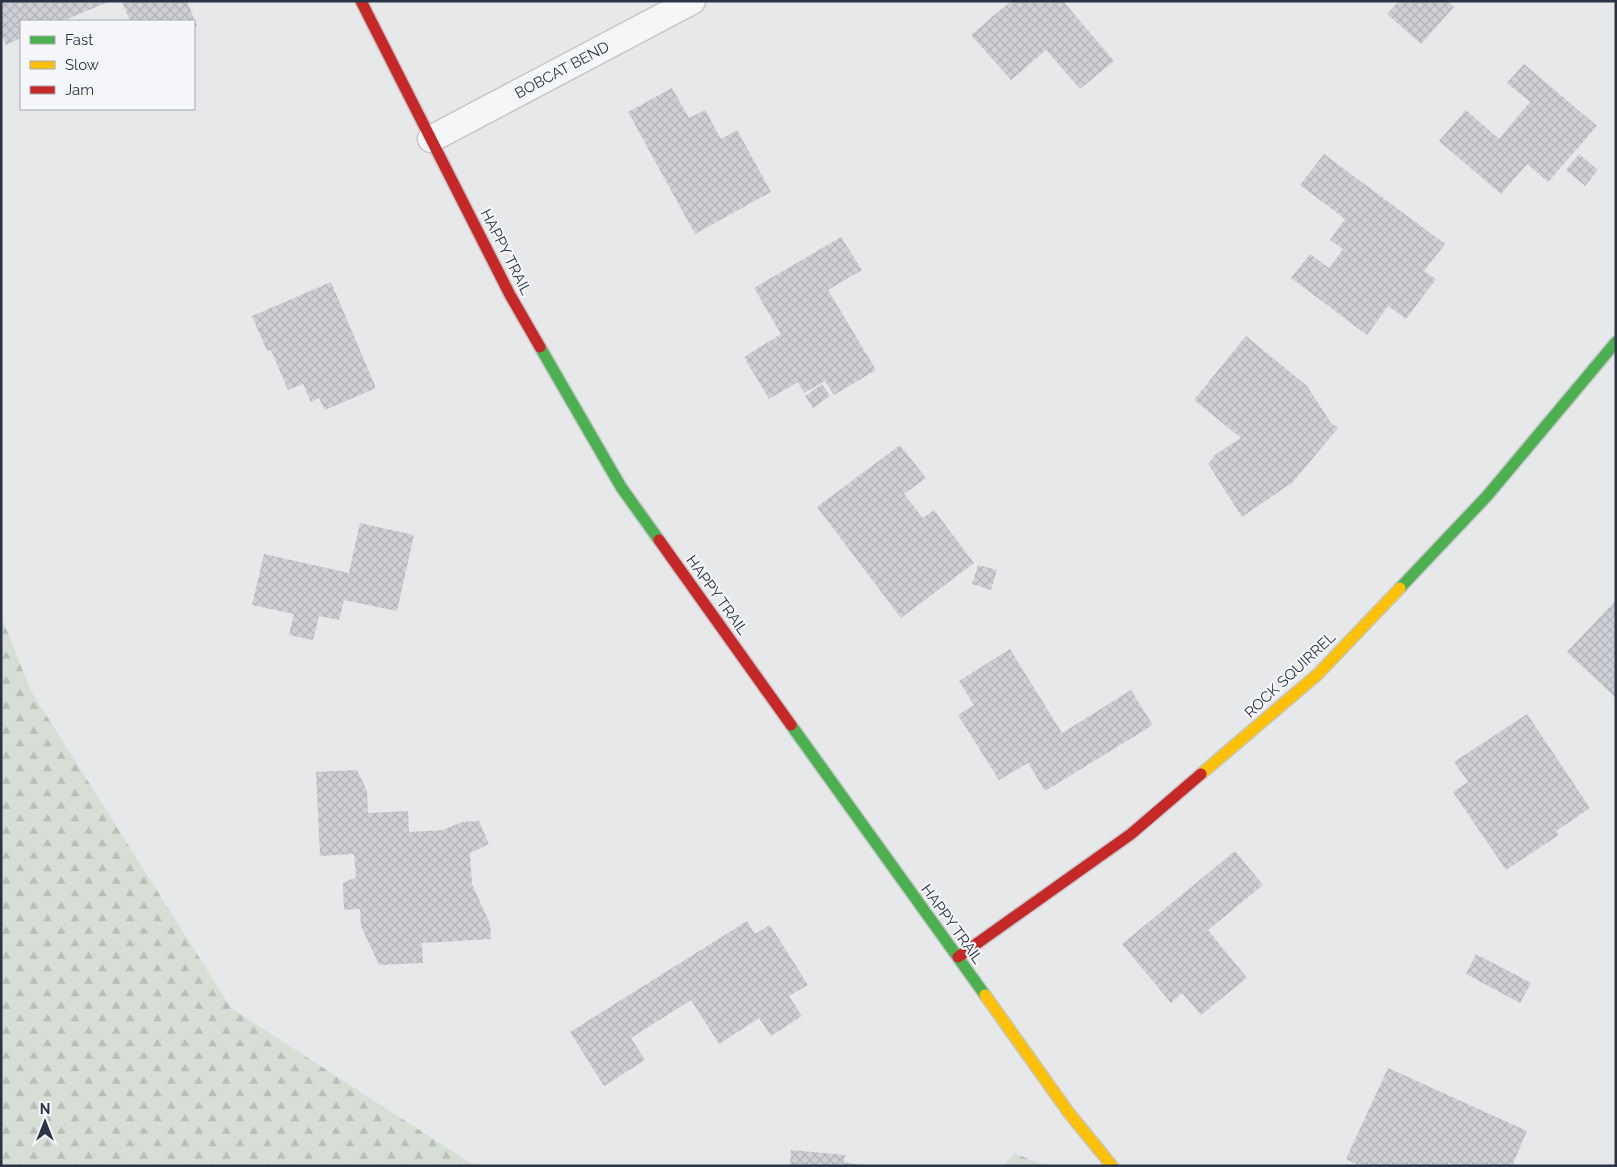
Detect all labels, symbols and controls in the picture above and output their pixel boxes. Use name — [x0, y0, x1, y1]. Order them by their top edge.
legend — [20, 20, 195, 110]
text: Fast — [65, 31, 93, 49]
street label: BOBCAT BEND — [512, 37, 613, 102]
text: Slow — [65, 56, 99, 74]
text: Jam — [65, 81, 94, 99]
street label: HAPPY TRAIL — [477, 206, 535, 298]
street label: HAPPY TRAIL — [682, 552, 752, 638]
street label: ROCK SQUIRREL — [1241, 628, 1339, 722]
street label: HAPPY TRAIL — [917, 881, 987, 967]
north arrow — [20, 1097, 70, 1147]
text: N — [40, 1101, 50, 1117]

